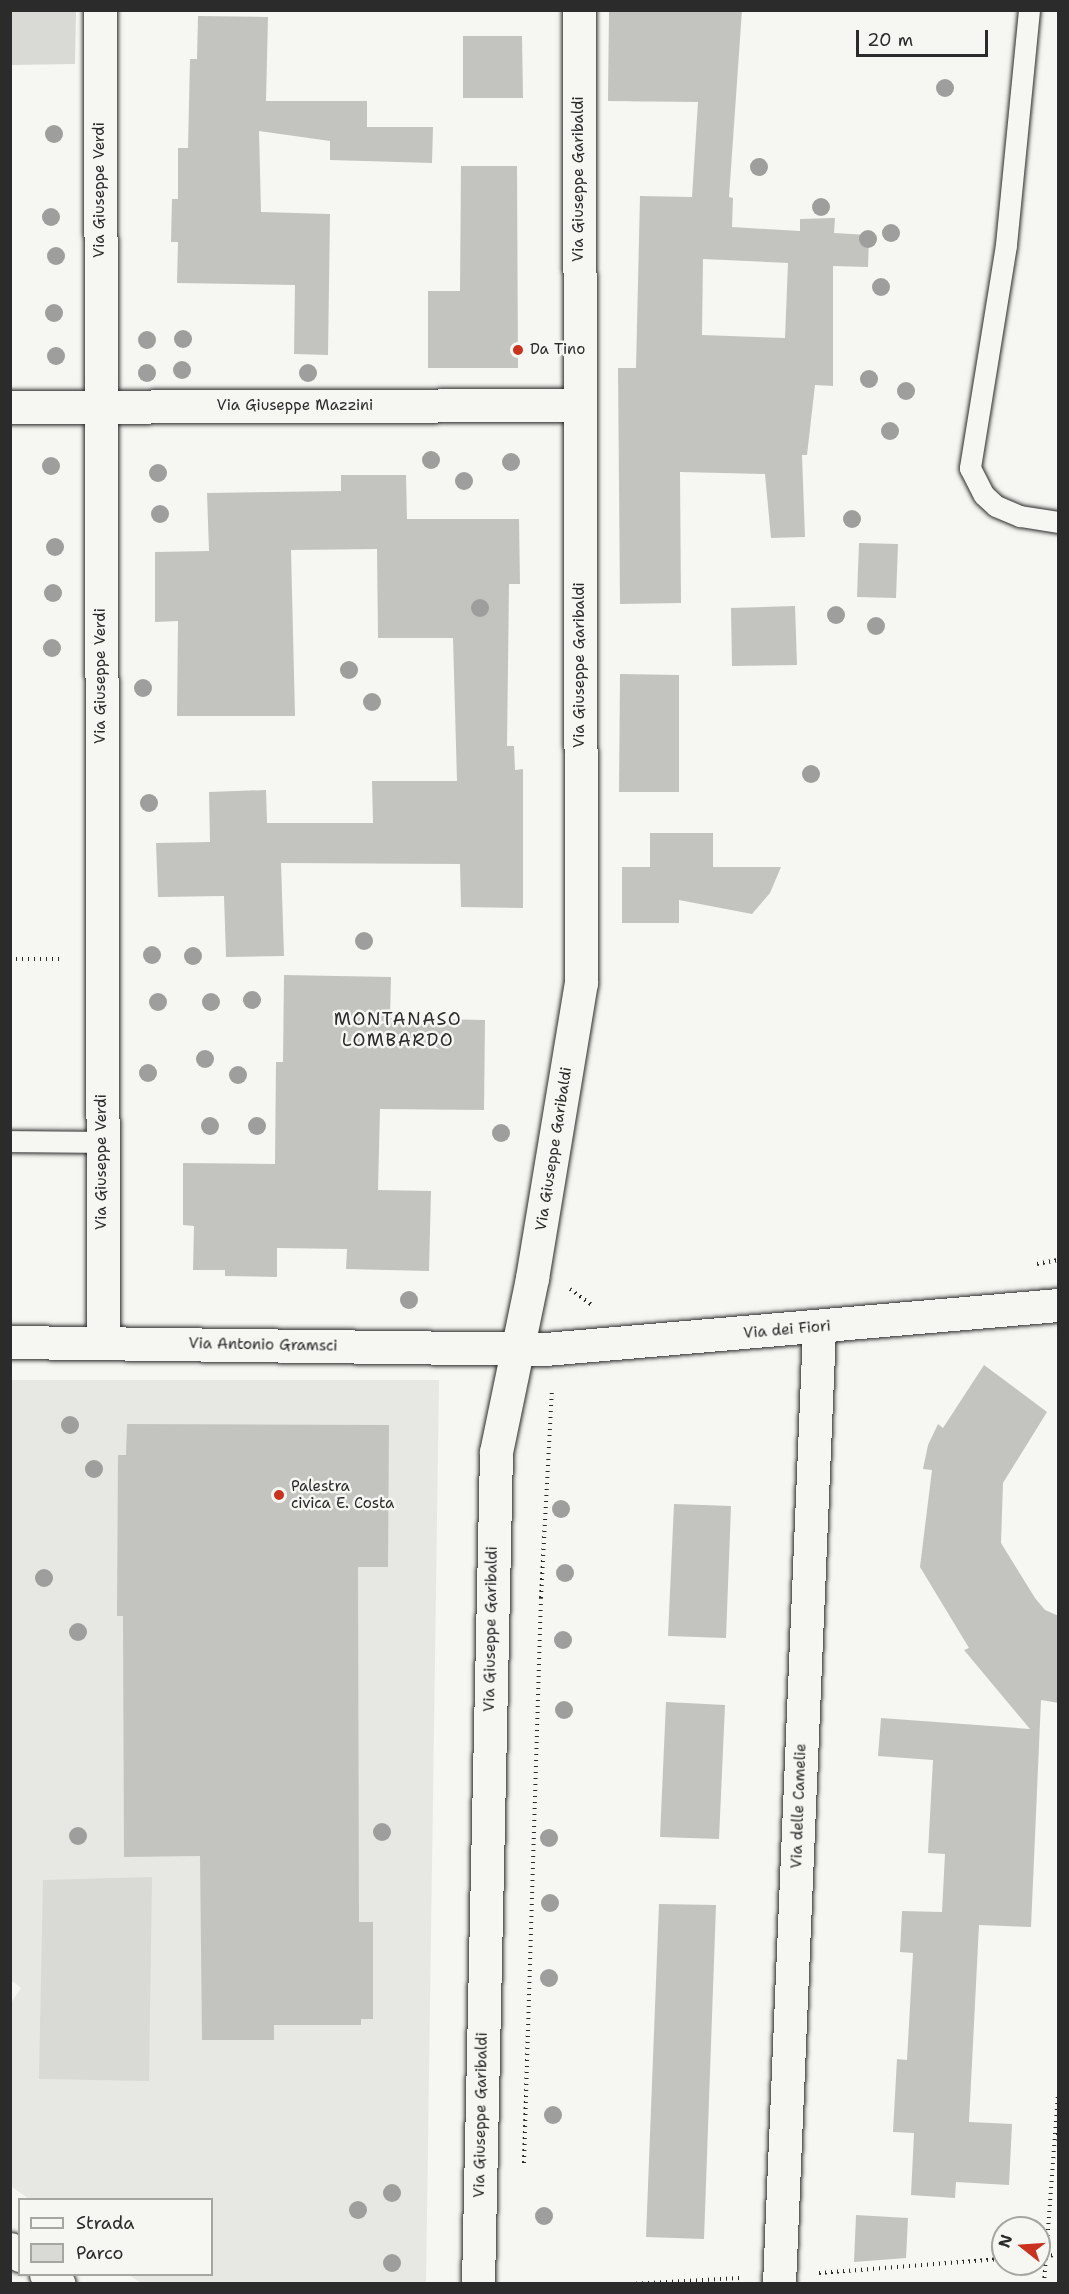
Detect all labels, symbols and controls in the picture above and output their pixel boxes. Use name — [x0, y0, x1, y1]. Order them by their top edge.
scale bar — [859, 18, 991, 56]
text: 20 m — [867, 28, 913, 52]
street label: Via Giuseppe Garibaldi — [570, 96, 588, 262]
street label: Via Giuseppe Verdi — [91, 122, 109, 258]
place label: Da Tino — [530, 341, 585, 359]
marker: Da Tino — [511, 343, 525, 357]
street label: Via Giuseppe Mazzini — [217, 397, 373, 415]
street label: Via Giuseppe Garibaldi — [571, 582, 589, 748]
street label: Via Giuseppe Verdi — [92, 608, 110, 744]
district label: MONTANASO LOMBARDO — [334, 1009, 462, 1052]
street label: Via Giuseppe Garibaldi — [532, 1066, 576, 1232]
street label: Via Giuseppe Verdi — [93, 1094, 111, 1230]
street label: Via dei Fiori — [743, 1317, 831, 1343]
street label: Via Antonio Gramsci — [188, 1335, 338, 1355]
place label: Palestra civica E. Costa — [291, 1477, 394, 1512]
marker: Palestra civica E. Costa — [272, 1488, 286, 1502]
street label: Via Giuseppe Garibaldi — [481, 1546, 501, 1712]
street label: Via delle Camelie — [788, 1743, 810, 1869]
street label: Via Giuseppe Garibaldi — [471, 2032, 491, 2198]
legend — [18, 2198, 213, 2276]
text: Strada — [76, 2211, 135, 2235]
north arrow — [991, 2216, 1051, 2276]
text: N — [993, 2232, 1017, 2250]
text: Parco — [76, 2241, 124, 2265]

